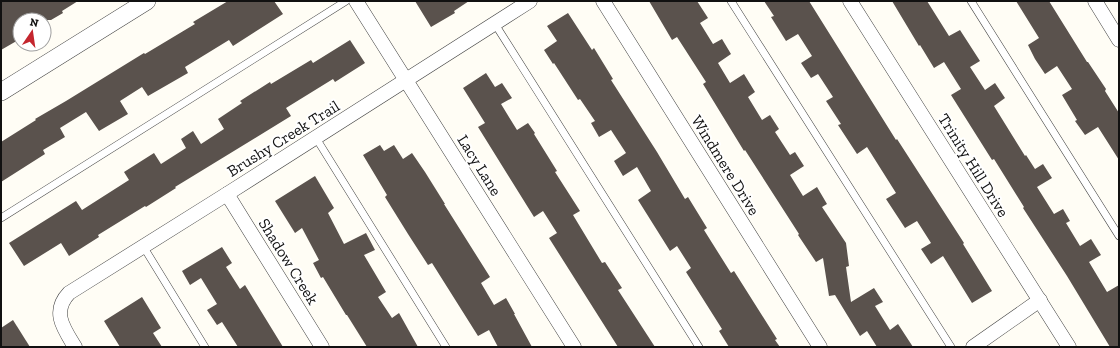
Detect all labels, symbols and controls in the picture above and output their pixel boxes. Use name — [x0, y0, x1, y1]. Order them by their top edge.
north arrow — [12, 12, 52, 52]
text: N — [29, 15, 40, 30]
street label: Brushy Creek Trail — [224, 96, 343, 181]
street label: Trinity Hill Drive — [934, 110, 1013, 220]
street label: Windmere Drive — [687, 112, 764, 219]
street label: Lacy Lane — [453, 131, 506, 199]
street label: Shadow Creek — [255, 215, 323, 308]

